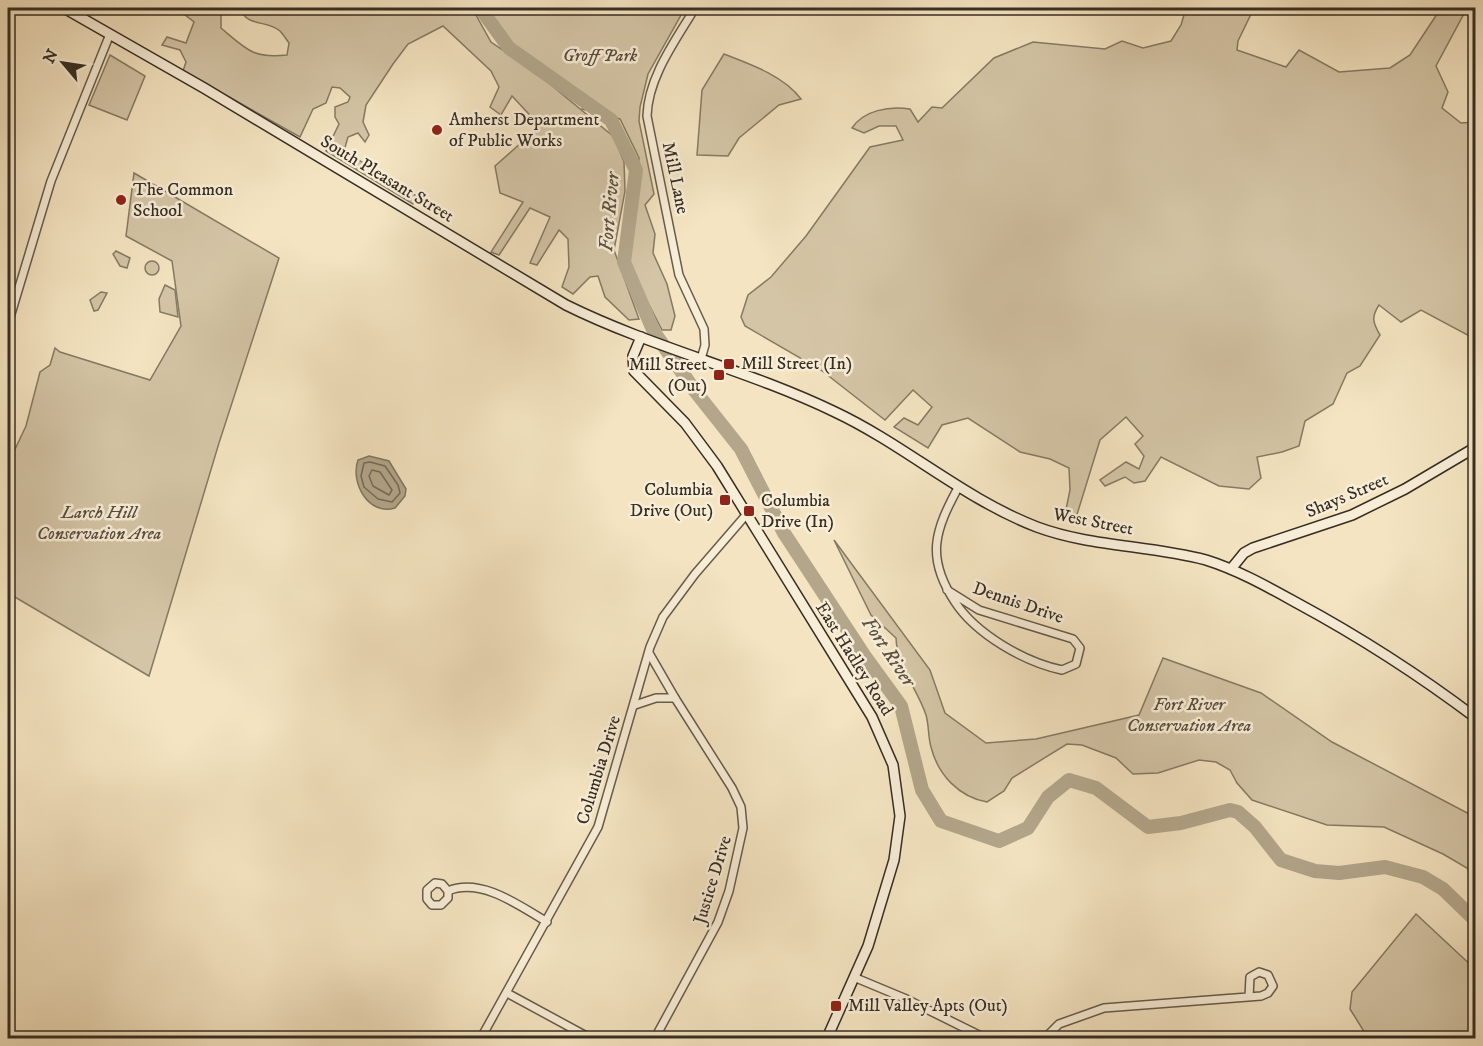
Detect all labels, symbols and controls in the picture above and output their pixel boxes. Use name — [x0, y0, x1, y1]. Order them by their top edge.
north arrow — [33, 33, 93, 93]
park label: Groff Park — [563, 45, 638, 67]
text: N — [39, 46, 63, 67]
place label: Amherst Department of Public Works — [449, 109, 599, 152]
marker: Amherst Department of Public Works — [430, 123, 444, 137]
street label: South Pleasant Street — [316, 130, 458, 228]
street label: Mill Lane — [657, 140, 693, 216]
water label: Fort River — [594, 169, 626, 253]
place label: The Common School — [133, 179, 234, 222]
marker: The Common School — [114, 193, 128, 207]
place label: Mill Street (In) — [741, 353, 852, 375]
place label: Mill Street (Out) — [629, 354, 707, 397]
marker: Mill Street (In) — [722, 357, 736, 371]
marker: Mill Street (Out) — [712, 368, 726, 382]
street label: Shays Street — [1302, 469, 1392, 523]
place label: Columbia Drive (Out) — [630, 479, 713, 522]
place label: Columbia Drive (In) — [761, 490, 834, 533]
marker: Columbia Drive (Out) — [718, 493, 732, 507]
park label: Larch Hill Conservation Area — [37, 502, 162, 545]
street label: West Street — [1050, 503, 1135, 541]
marker: Columbia Drive (In) — [742, 504, 756, 518]
street label: Dennis Drive — [970, 577, 1066, 629]
street label: East Hadley Road — [810, 598, 898, 720]
water label: Fort River — [855, 612, 922, 693]
park label: Fort River Conservation Area — [1127, 694, 1252, 737]
street label: Columbia Drive — [572, 713, 626, 827]
street label: Justice Drive — [689, 833, 737, 929]
place label: Mill Valley Apts (Out) — [848, 995, 1008, 1017]
marker: Mill Valley Apts (Out) — [829, 999, 843, 1013]

